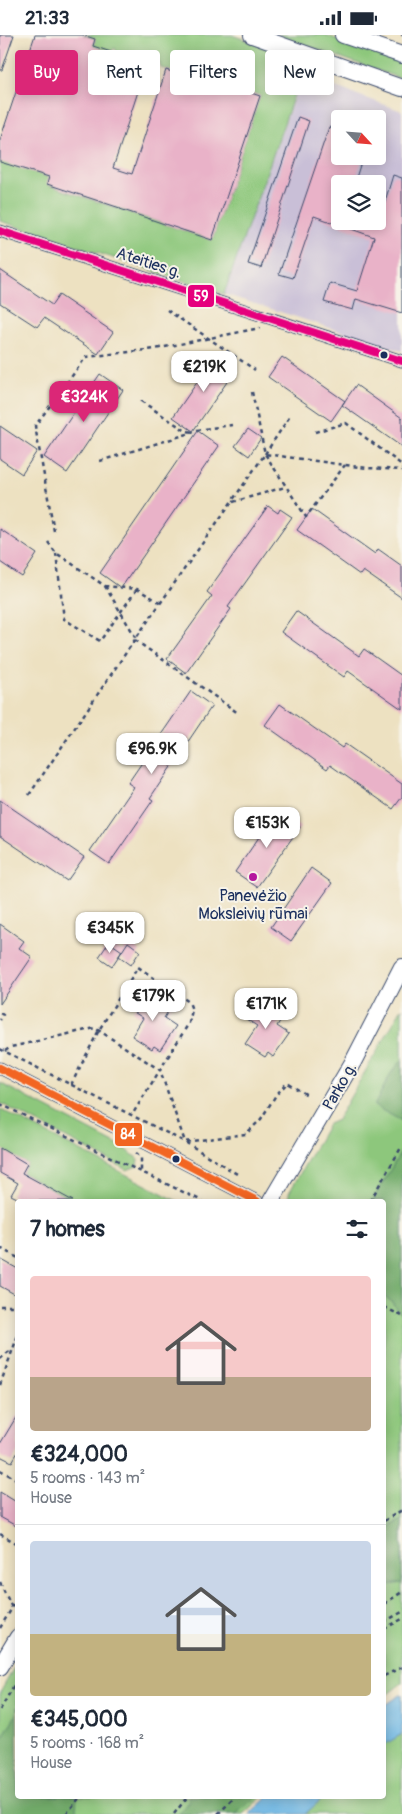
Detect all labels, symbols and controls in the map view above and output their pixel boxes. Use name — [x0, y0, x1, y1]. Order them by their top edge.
text: 21:33 — [25, 6, 69, 30]
chip: Buy — [15, 50, 78, 95]
chip: Rent — [88, 50, 160, 95]
chip: Filters — [170, 50, 255, 95]
chip: New — [265, 50, 334, 95]
north arrow — [331, 110, 386, 165]
map controls — [331, 110, 386, 230]
button: layers — [331, 175, 386, 230]
street label: Ateities g. — [114, 243, 184, 283]
line badge: 59 — [187, 284, 215, 308]
text: 59 — [194, 288, 208, 305]
unlabelled marker — [379, 350, 389, 360]
pin: €219K — [169, 351, 239, 393]
text: €219K — [182, 357, 226, 377]
pin: €324K — [49, 381, 119, 423]
text: €324K — [60, 387, 108, 407]
pin: €96.9K — [111, 733, 193, 775]
text: €96.9K — [127, 739, 177, 759]
pin: €153K — [232, 807, 302, 849]
text: €153K — [245, 813, 289, 833]
marker: Panevėžio Moksleivių rūmai — [247, 871, 259, 883]
place label: Panevėžio Moksleivių rūmai — [198, 886, 308, 924]
pin: €345K — [75, 911, 145, 954]
text: €345K — [86, 918, 134, 938]
pin: €179K — [118, 979, 188, 1022]
text: €179K — [131, 986, 175, 1006]
pin: €171K — [231, 987, 301, 1030]
text: €171K — [245, 994, 287, 1014]
street label: Parko g. — [318, 1059, 361, 1114]
line badge: 84 — [114, 1122, 143, 1147]
text: 84 — [120, 1126, 136, 1143]
unlabelled marker — [171, 1154, 181, 1164]
icon: filters — [343, 1215, 371, 1243]
text: 7 homes — [30, 1216, 105, 1243]
icon: home — [156, 1308, 246, 1398]
text: €324,000 — [30, 1441, 128, 1468]
text: 5 rooms · 143 m² — [30, 1468, 145, 1488]
text: House — [30, 1488, 72, 1508]
icon: home — [156, 1574, 246, 1664]
text: €345,000 — [30, 1706, 128, 1733]
text: 5 rooms · 168 m² — [30, 1733, 144, 1753]
text: House — [30, 1753, 72, 1773]

